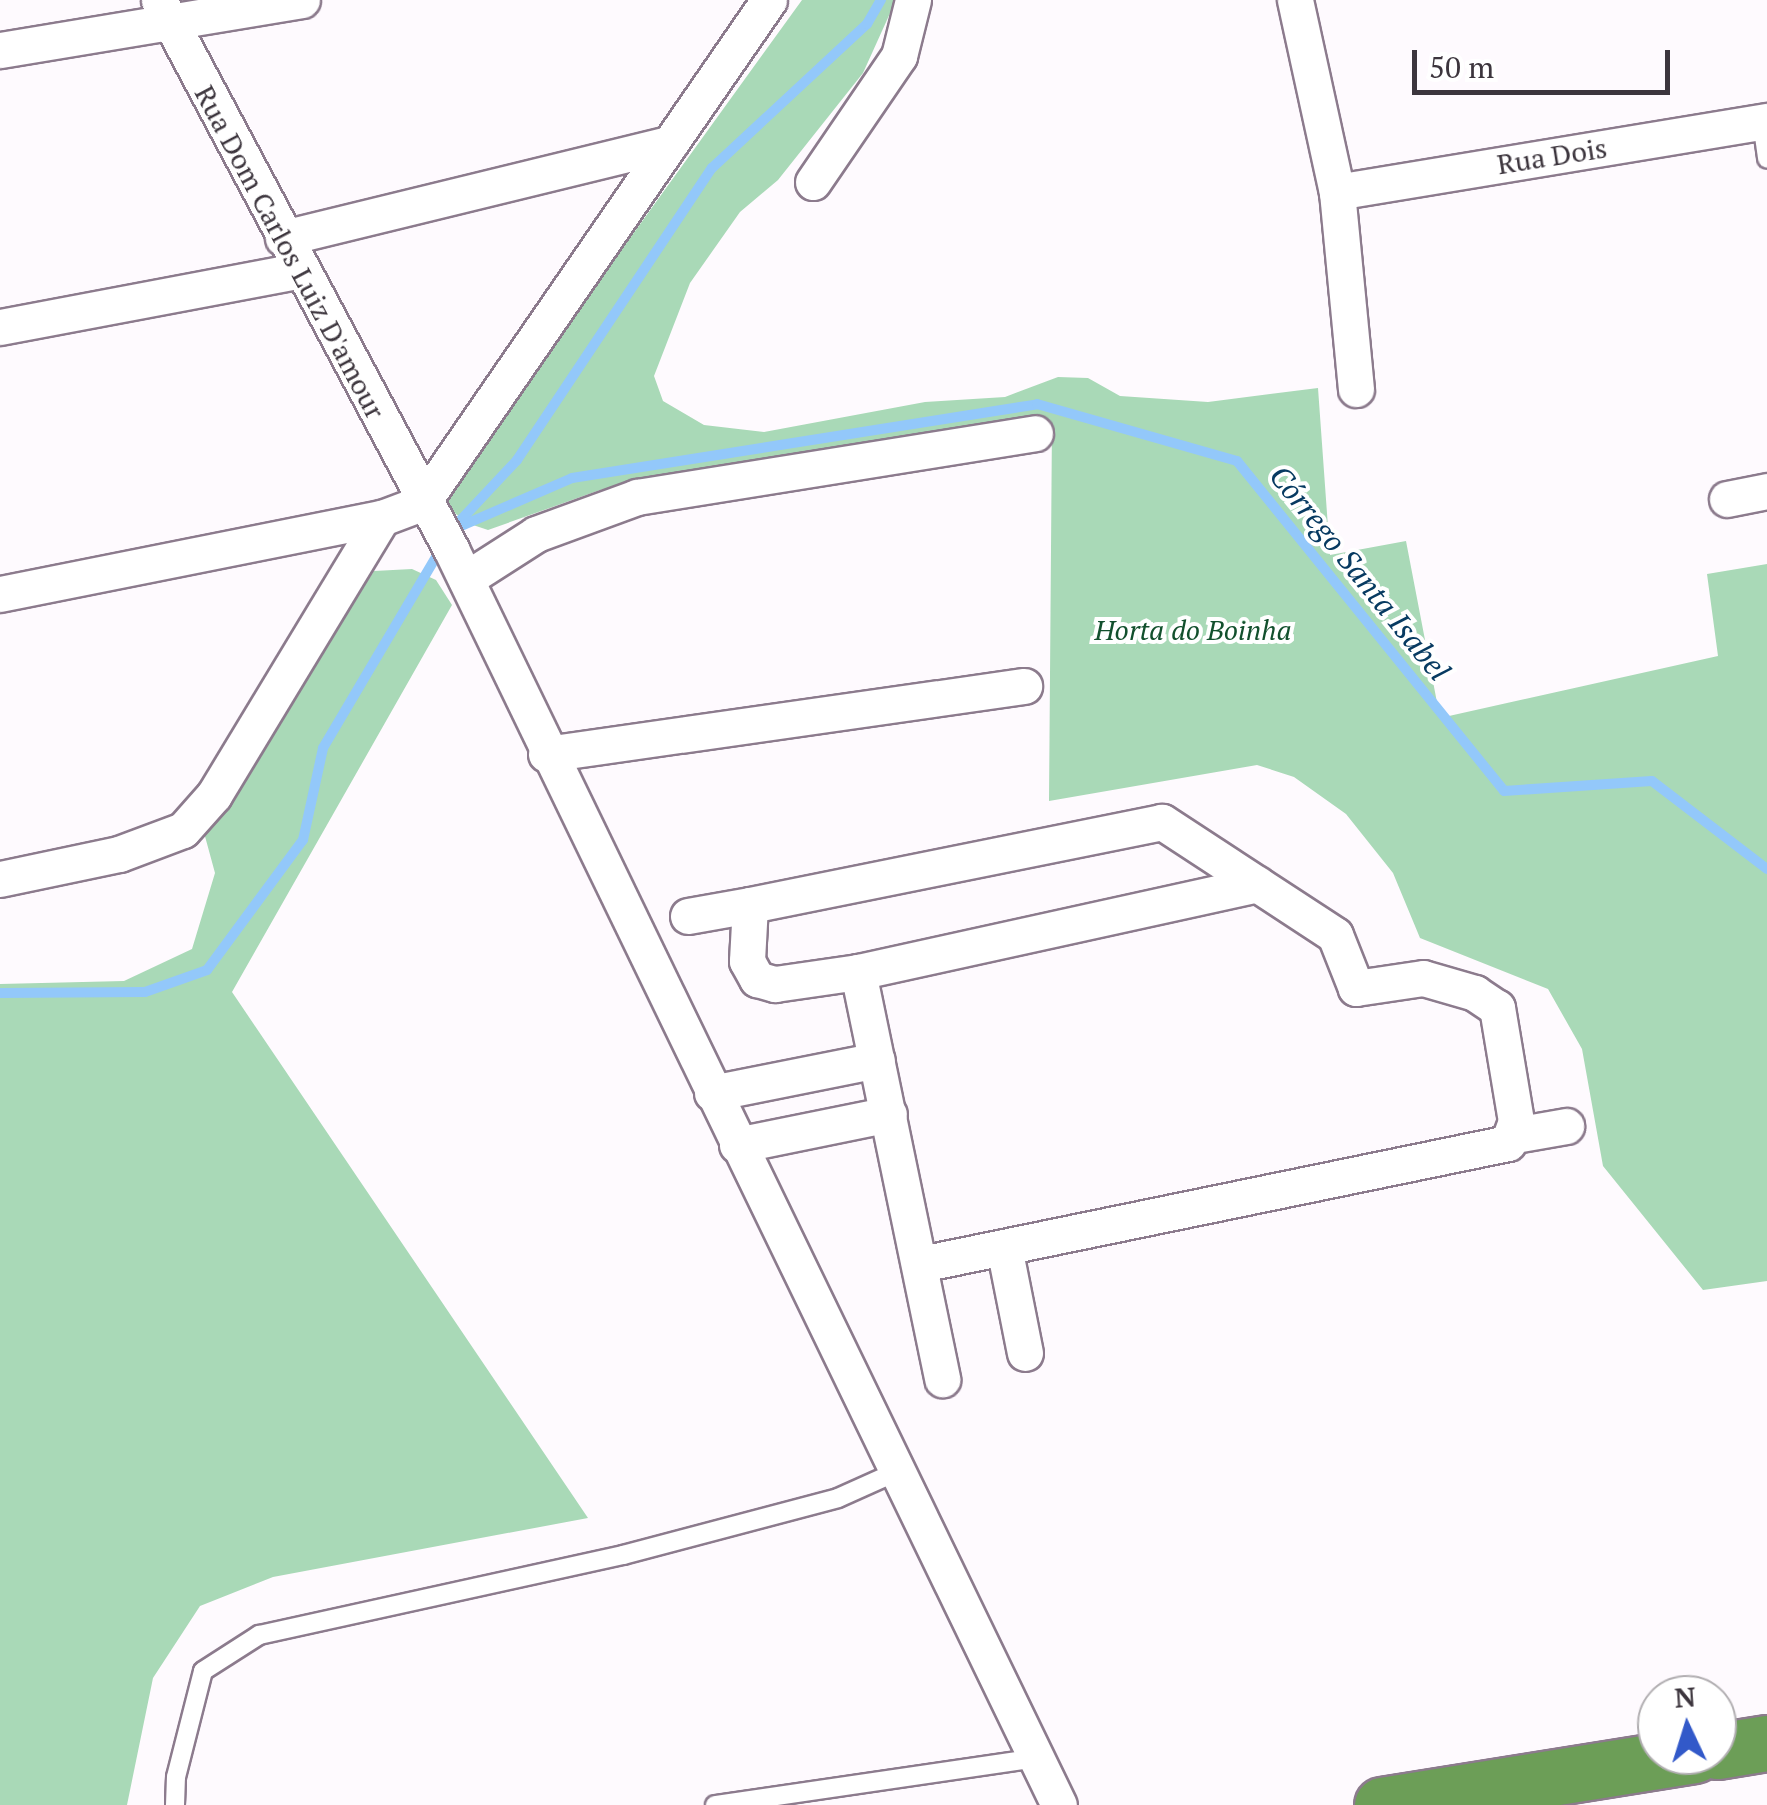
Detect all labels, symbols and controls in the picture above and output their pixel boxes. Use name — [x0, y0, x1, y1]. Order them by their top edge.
scale bar — [1417, 30, 1674, 92]
text: 50 m — [1429, 47, 1494, 87]
street label: Rua Dom Carlos Luiz D'amour — [188, 80, 392, 424]
street label: Rua Dois — [1495, 131, 1609, 181]
water label: Córrego Santa Isabel — [1262, 458, 1458, 688]
park label: Horta do Boinha — [1094, 613, 1292, 647]
north arrow — [1637, 1675, 1737, 1775]
text: N — [1673, 1677, 1697, 1716]

